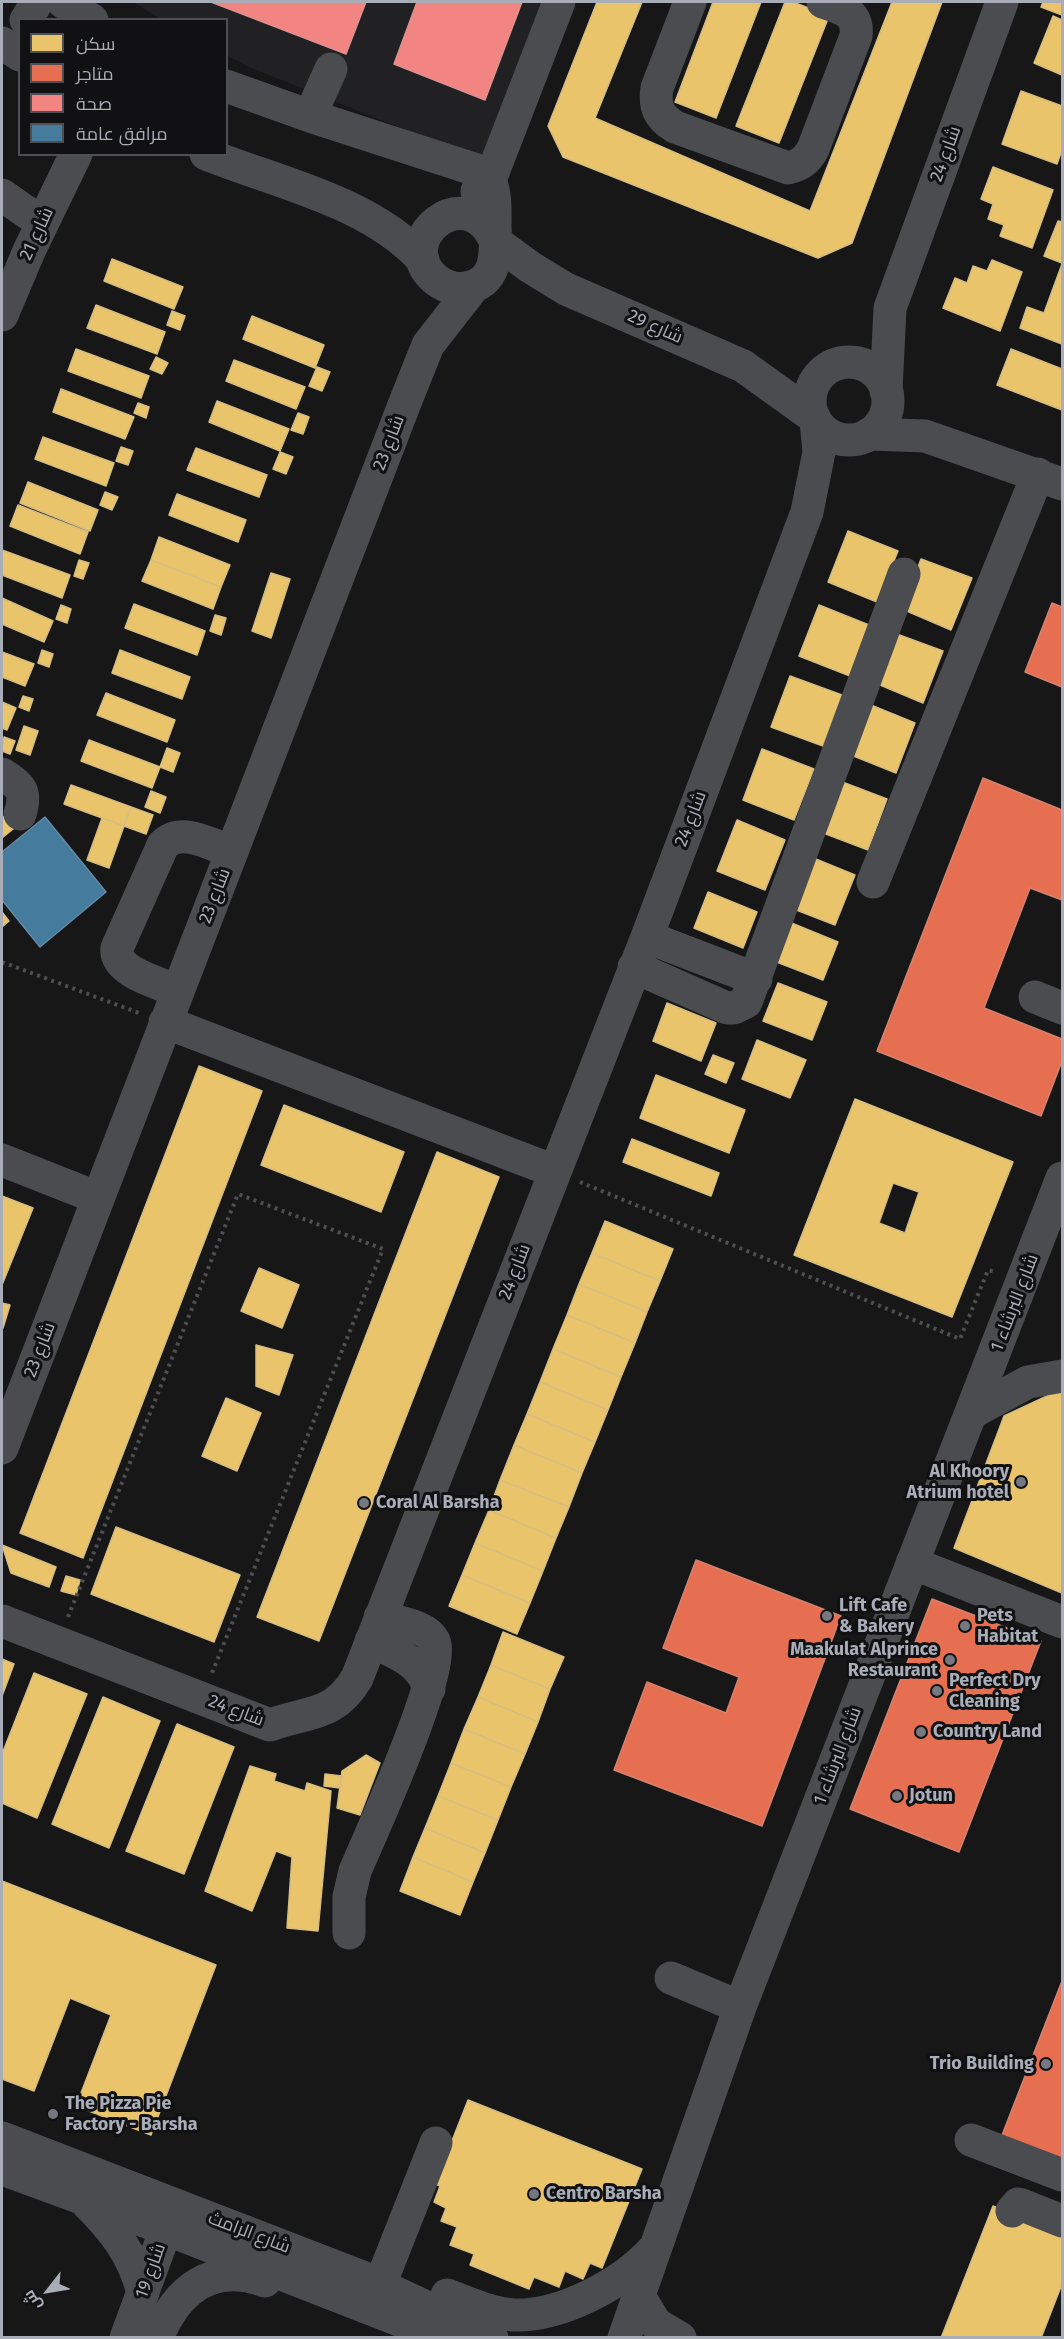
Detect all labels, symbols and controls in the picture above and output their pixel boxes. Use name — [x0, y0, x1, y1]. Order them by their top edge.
legend — [18, 18, 228, 156]
text: سكن — [76, 33, 115, 55]
text: متاجر — [76, 63, 114, 85]
text: صحة — [76, 93, 112, 115]
text: مرافق عامة — [76, 123, 168, 145]
street label: شارع 24 — [926, 123, 966, 185]
street label: شارع 21 — [15, 204, 59, 264]
street label: شارع 29 — [624, 305, 686, 349]
street label: شارع 23 — [369, 412, 409, 474]
street label: شارع 24 — [671, 788, 711, 850]
street label: شارع 23 — [195, 865, 235, 927]
street label: شارع 24 — [495, 1241, 535, 1303]
street label: شارع البرشاء 1 — [987, 1251, 1043, 1355]
street label: شارع 23 — [20, 1319, 60, 1381]
place label: Al Khoory Atrium hotel — [907, 1461, 1009, 1504]
marker: Al Khoory Atrium hotel — [1014, 1475, 1028, 1489]
place label: Coral Al Barsha — [376, 1492, 500, 1514]
marker: Coral Al Barsha — [357, 1496, 371, 1510]
place label: Lift Cafe & Bakery — [839, 1595, 914, 1638]
place label: Pets Habitat — [977, 1605, 1038, 1648]
marker: Lift Cafe & Bakery — [820, 1609, 834, 1623]
marker: Pets Habitat — [958, 1619, 972, 1633]
place label: Maakulat Alprince Restaurant — [790, 1639, 938, 1682]
marker: Maakulat Alprince Restaurant — [943, 1653, 957, 1667]
place label: Perfect Dry Cleaning — [949, 1670, 1041, 1712]
marker: Perfect Dry Cleaning — [930, 1684, 944, 1698]
street label: شارع 24 — [205, 1691, 267, 1731]
street label: شارع البرشاء 1 — [810, 1704, 866, 1808]
place label: Country Land — [933, 1721, 1042, 1743]
marker: Country Land — [914, 1725, 928, 1739]
place label: Jotun — [909, 1785, 953, 1807]
marker: Jotun — [890, 1789, 904, 1803]
place label: Trio Building — [930, 2053, 1034, 2075]
marker: Trio Building — [1039, 2057, 1053, 2071]
place label: The Pizza Pie Factory - Barsha — [65, 2093, 198, 2136]
marker: The Pizza Pie Factory - Barsha — [46, 2107, 60, 2121]
place label: Centro Barsha — [546, 2183, 662, 2205]
marker: Centro Barsha — [527, 2187, 541, 2201]
street label: شارع الرامث — [205, 2208, 293, 2258]
street label: شارع 19 — [131, 2241, 171, 2301]
north arrow — [18, 2261, 78, 2321]
text: ش — [19, 2287, 46, 2314]

